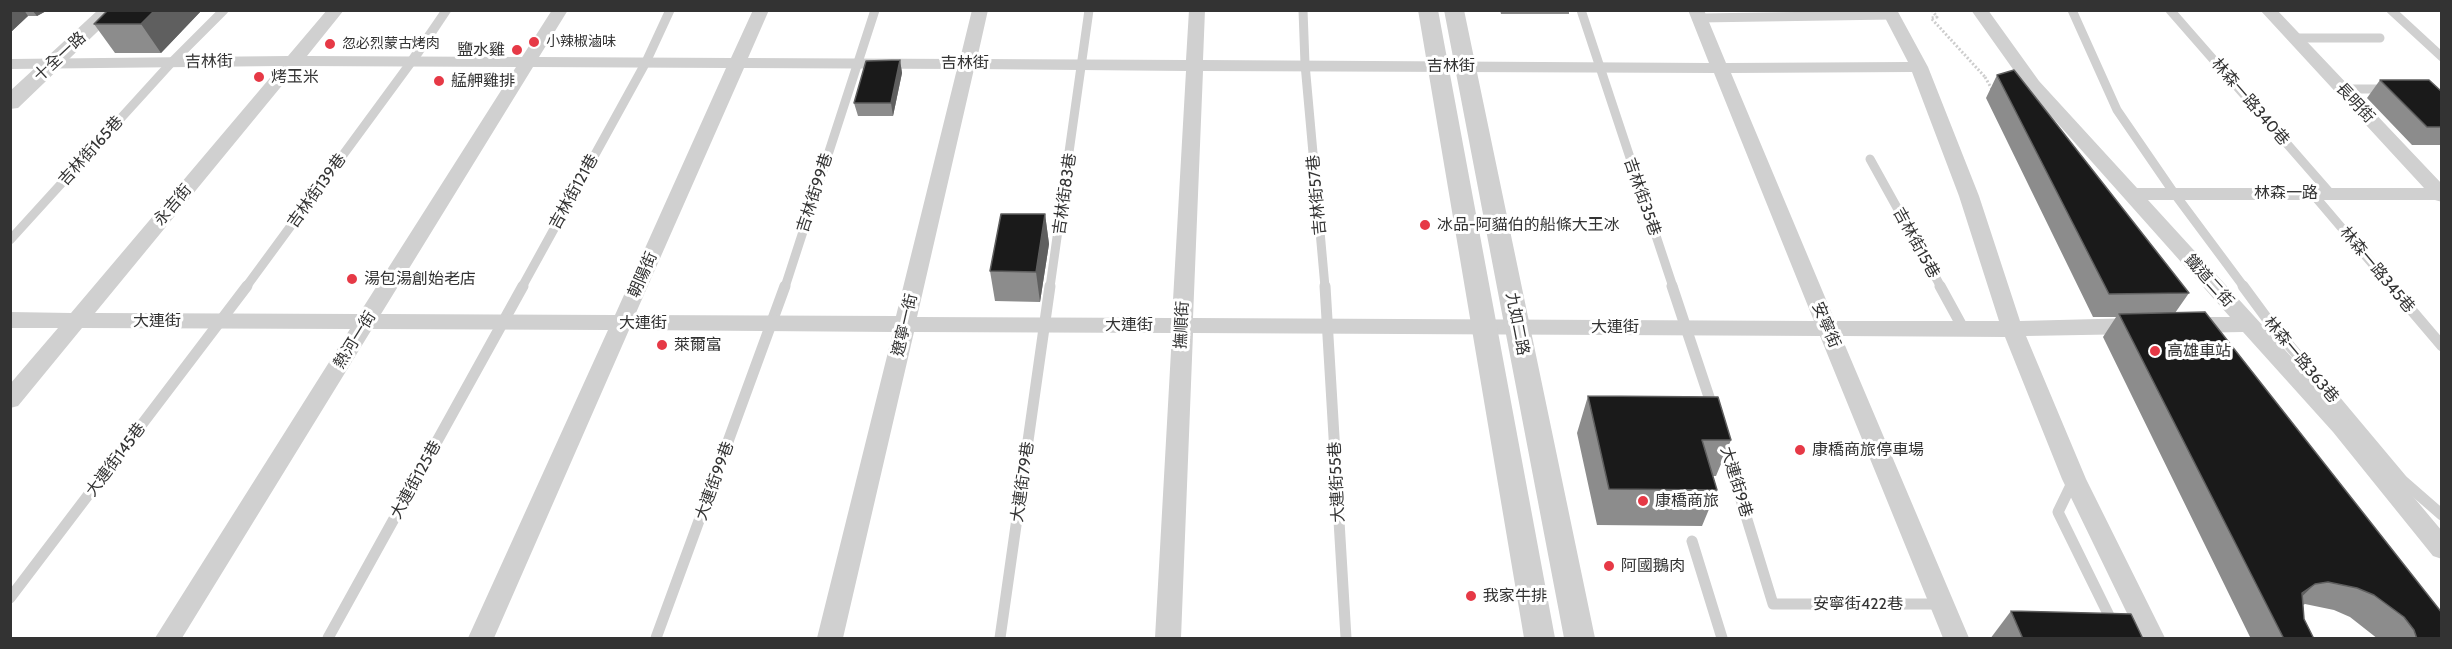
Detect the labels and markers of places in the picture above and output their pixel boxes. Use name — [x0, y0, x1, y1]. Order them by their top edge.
place label: 小辣椒滷味 — [546, 34, 616, 50]
marker: 小辣椒滷味 — [527, 35, 541, 49]
place label: 忽必烈蒙古烤肉 — [342, 36, 440, 52]
marker: 忽必烈蒙古烤肉 — [323, 37, 337, 51]
place label: 鹽水雞 — [457, 40, 505, 60]
marker: 鹽水雞 — [510, 43, 524, 57]
place label: 烤玉米 — [271, 67, 319, 87]
marker: 烤玉米 — [252, 70, 266, 84]
place label: 艋舺雞排 — [451, 71, 515, 91]
marker: 艋舺雞排 — [432, 74, 446, 88]
place label: 冰品-阿貓伯的船條大王冰 — [1437, 215, 1620, 235]
marker: 冰品-阿貓伯的船條大王冰 — [1418, 218, 1432, 232]
place label: 湯包湯創始老店 — [364, 269, 476, 289]
marker: 湯包湯創始老店 — [345, 272, 359, 286]
place label: 萊爾富 — [674, 335, 722, 355]
marker: 萊爾富 — [655, 338, 669, 352]
place label: 高雄車站 — [2167, 341, 2231, 361]
marker: 高雄車站 — [2148, 344, 2162, 358]
place label: 康橋商旅停車場 — [1812, 440, 1924, 460]
marker: 康橋商旅停車場 — [1793, 443, 1807, 457]
place label: 康橋商旅 — [1655, 491, 1719, 511]
marker: 康橋商旅 — [1636, 494, 1650, 508]
place label: 阿國鵝肉 — [1621, 556, 1685, 576]
marker: 阿國鵝肉 — [1602, 559, 1616, 573]
place label: 我家牛排 — [1483, 586, 1547, 606]
marker: 我家牛排 — [1464, 589, 1478, 603]

